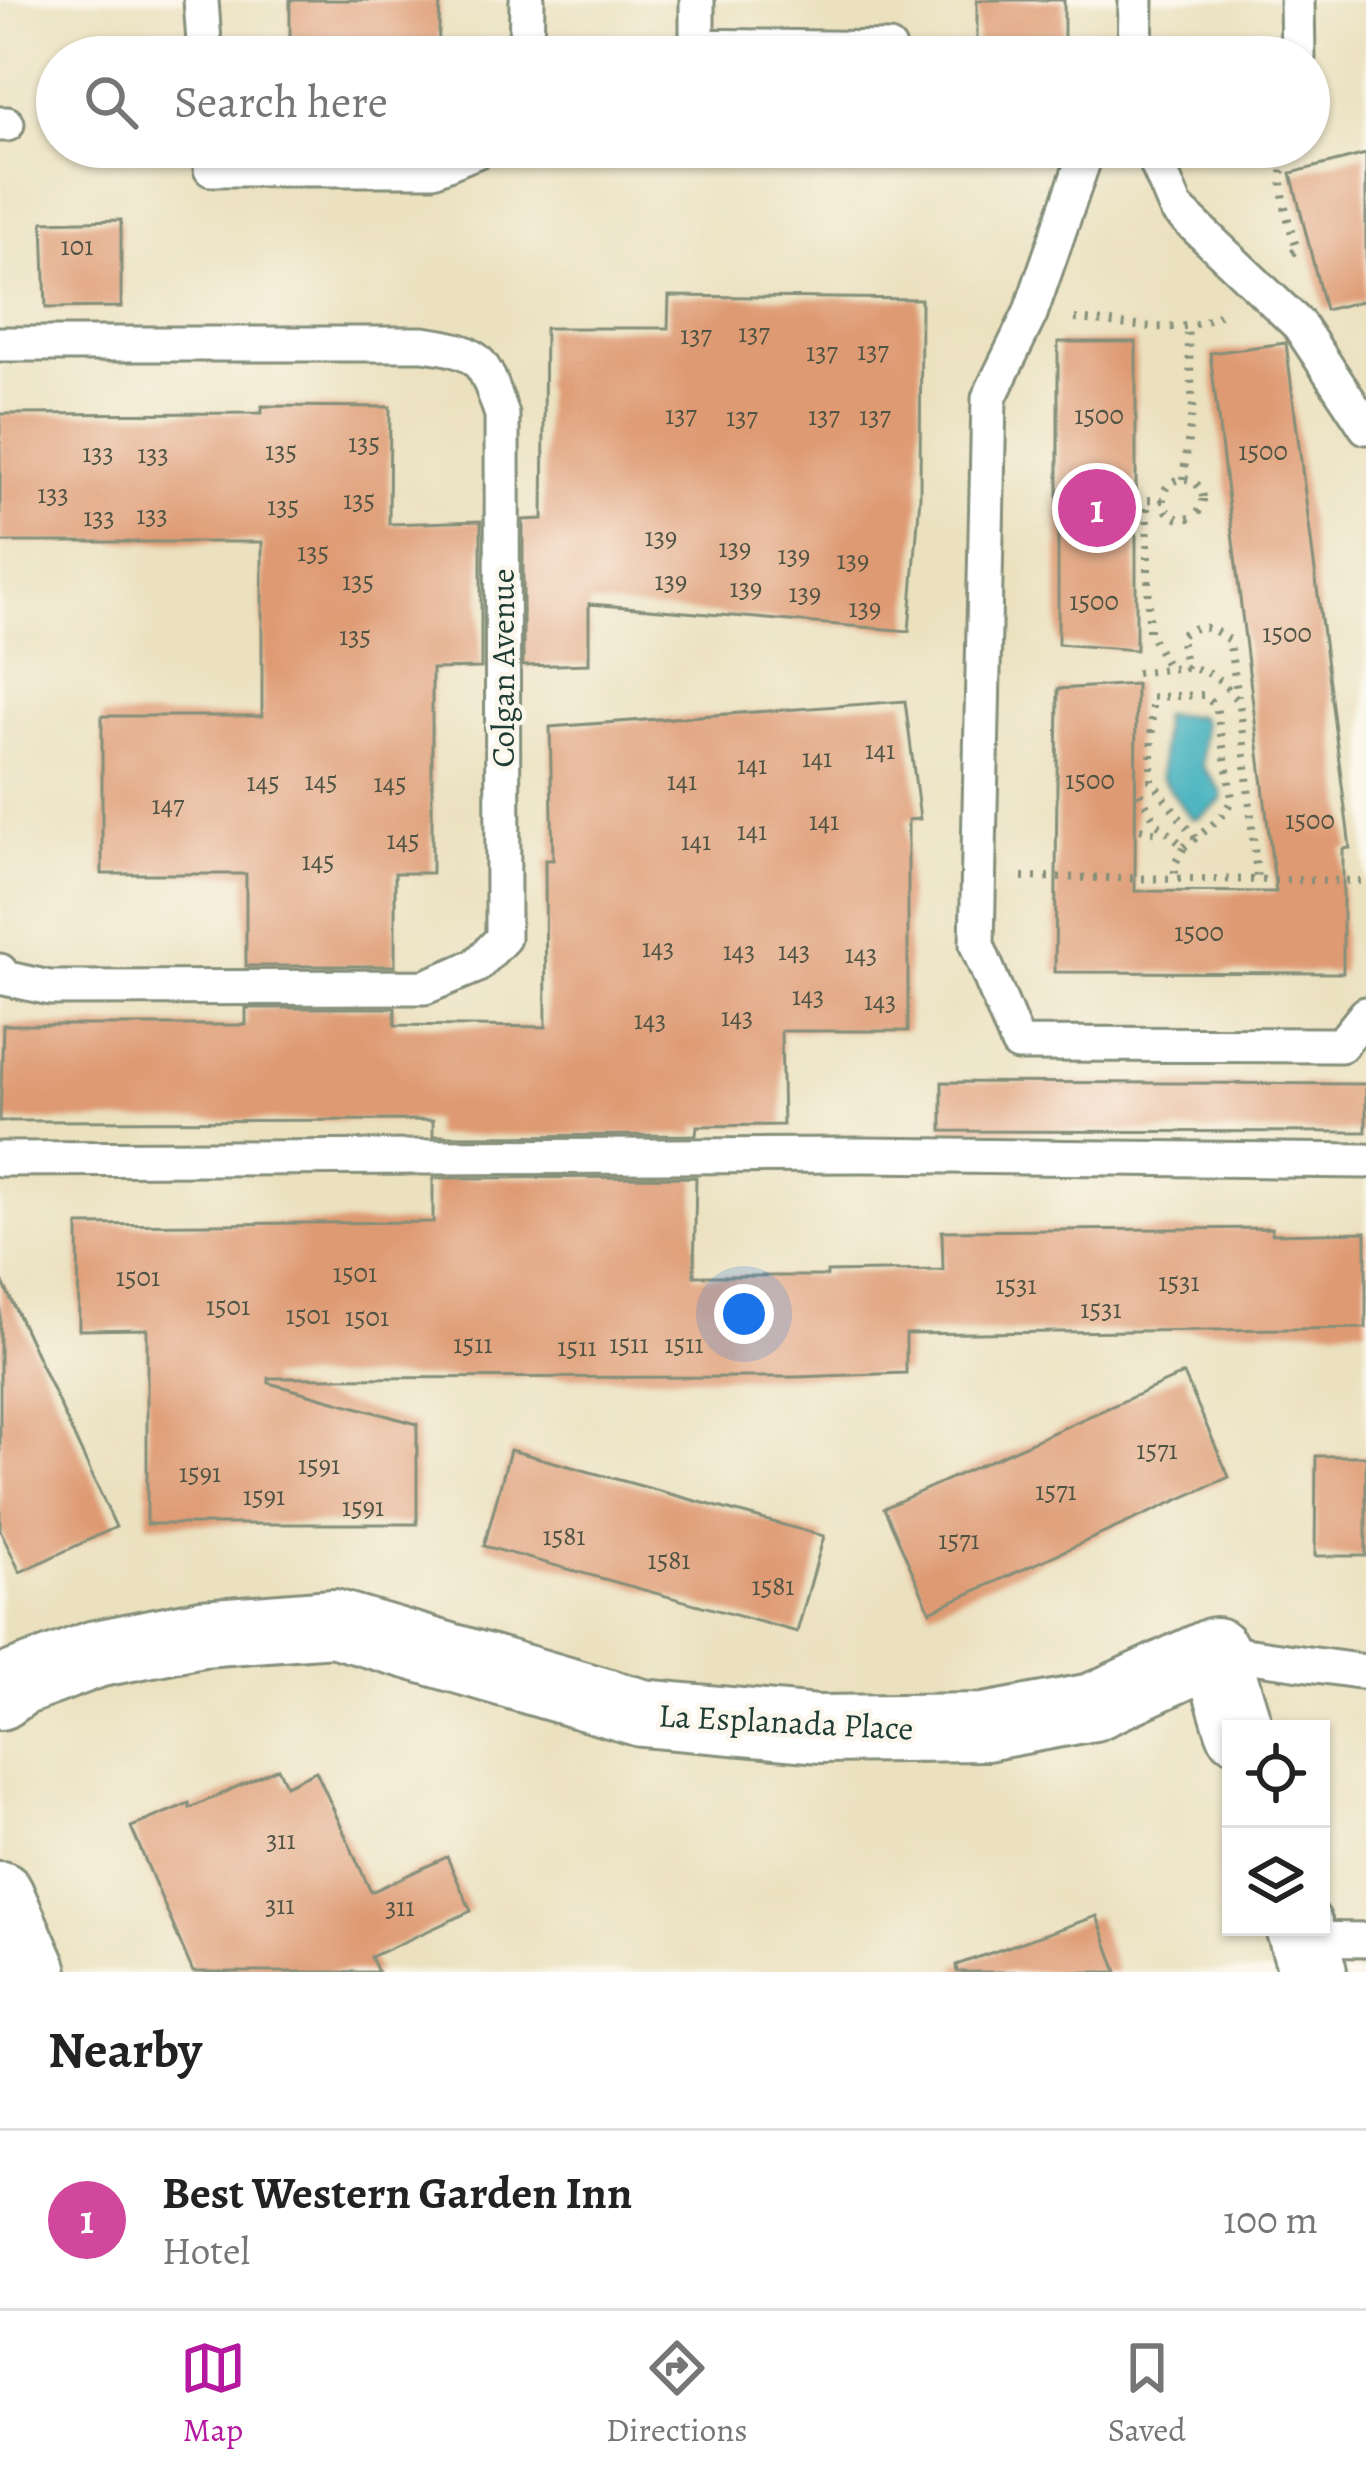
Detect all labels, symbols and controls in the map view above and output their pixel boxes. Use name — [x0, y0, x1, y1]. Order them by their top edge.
search box — [36, 36, 1330, 168]
icon: search — [78, 69, 144, 135]
text: Search here — [174, 71, 388, 133]
house number: 101 — [61, 228, 93, 264]
house number: 137 — [738, 315, 771, 351]
house number: 137 — [680, 317, 713, 353]
house number: 137 — [857, 333, 890, 369]
house number: 137 — [806, 334, 839, 370]
house number: 137 — [665, 397, 698, 433]
house number: 1500 — [1074, 397, 1124, 433]
house number: 137 — [808, 398, 841, 434]
house number: 137 — [859, 398, 892, 434]
house number: 137 — [726, 399, 759, 435]
house number: 135 — [348, 425, 380, 461]
house number: 135 — [265, 433, 297, 469]
house number: 1500 — [1238, 433, 1288, 469]
house number: 133 — [82, 435, 114, 471]
house number: 133 — [137, 436, 169, 472]
pin: 1 — [1058, 463, 1136, 553]
house number: 133 — [37, 476, 69, 512]
house number: 135 — [343, 482, 375, 518]
house number: 135 — [267, 488, 299, 524]
house number: 133 — [136, 497, 168, 533]
house number: 133 — [83, 499, 115, 535]
house number: 139 — [645, 519, 677, 555]
house number: 139 — [719, 530, 751, 566]
house number: 135 — [297, 534, 329, 570]
house number: 139 — [778, 537, 810, 573]
house number: 139 — [837, 542, 869, 578]
house number: 135 — [342, 563, 374, 599]
house number: 139 — [655, 563, 687, 599]
street label: Colgan Avenue — [480, 569, 525, 767]
house number: 139 — [730, 570, 762, 606]
house number: 139 — [789, 575, 821, 611]
house number: 1500 — [1069, 583, 1119, 619]
house number: 139 — [849, 590, 881, 626]
house number: 1500 — [1262, 615, 1312, 651]
house number: 135 — [339, 618, 371, 654]
house number: 141 — [865, 732, 895, 768]
house number: 141 — [802, 740, 832, 776]
house number: 141 — [737, 747, 767, 783]
house number: 1500 — [1065, 762, 1115, 798]
house number: 145 — [304, 763, 338, 799]
house number: 141 — [667, 763, 697, 799]
house number: 145 — [246, 764, 280, 800]
house number: 145 — [373, 765, 407, 801]
house number: 147 — [152, 787, 185, 823]
house number: 1500 — [1285, 802, 1335, 838]
house number: 141 — [809, 803, 839, 839]
house number: 141 — [737, 813, 767, 849]
house number: 145 — [386, 822, 420, 858]
house number: 141 — [681, 823, 711, 859]
house number: 145 — [301, 843, 335, 879]
house number: 1500 — [1174, 914, 1224, 950]
house number: 143 — [642, 930, 674, 966]
house number: 143 — [723, 933, 755, 969]
house number: 143 — [778, 933, 810, 969]
house number: 143 — [845, 936, 877, 972]
house number: 143 — [792, 978, 824, 1014]
house number: 143 — [864, 983, 896, 1019]
house number: 143 — [721, 999, 753, 1035]
house number: 143 — [634, 1002, 666, 1038]
house number: 1501 — [333, 1255, 377, 1291]
house number: 1501 — [116, 1259, 160, 1295]
house number: 1531 — [1158, 1264, 1200, 1300]
house number: 1531 — [995, 1267, 1037, 1303]
your location — [714, 1284, 774, 1344]
house number: 1501 — [206, 1288, 250, 1324]
house number: 1531 — [1080, 1291, 1122, 1327]
house number: 1501 — [286, 1297, 330, 1333]
house number: 1501 — [345, 1299, 389, 1335]
house number: 1511 — [453, 1326, 493, 1362]
house number: 1511 — [609, 1326, 649, 1362]
house number: 1511 — [664, 1326, 704, 1362]
house number: 1511 — [557, 1329, 597, 1365]
house number: 1571 — [1136, 1432, 1178, 1468]
house number: 1591 — [298, 1447, 340, 1483]
house number: 1591 — [179, 1455, 221, 1491]
house number: 1571 — [1035, 1473, 1077, 1509]
house number: 1591 — [243, 1478, 285, 1514]
house number: 1591 — [342, 1489, 384, 1525]
house number: 1581 — [542, 1518, 586, 1554]
house number: 1571 — [938, 1522, 980, 1558]
house number: 1581 — [647, 1542, 691, 1578]
house number: 1581 — [751, 1568, 795, 1604]
street label: La Esplanada Place — [657, 1692, 915, 1751]
map controls — [1222, 1720, 1330, 1936]
button: locate — [1222, 1720, 1330, 1828]
house number: 311 — [266, 1822, 296, 1858]
button: layers — [1222, 1828, 1330, 1936]
house number: 311 — [265, 1887, 295, 1923]
house number: 311 — [385, 1889, 415, 1925]
text: Nearby — [48, 2015, 202, 2085]
text: Best Western Garden Inn — [162, 2162, 632, 2224]
text: 1 — [80, 2193, 94, 2246]
text: 100 m — [1223, 2193, 1318, 2246]
text: Hotel — [162, 2224, 250, 2277]
tab: Map — [180, 2335, 246, 2452]
tab: Directions — [606, 2335, 748, 2452]
tab: Saved — [1108, 2335, 1186, 2452]

